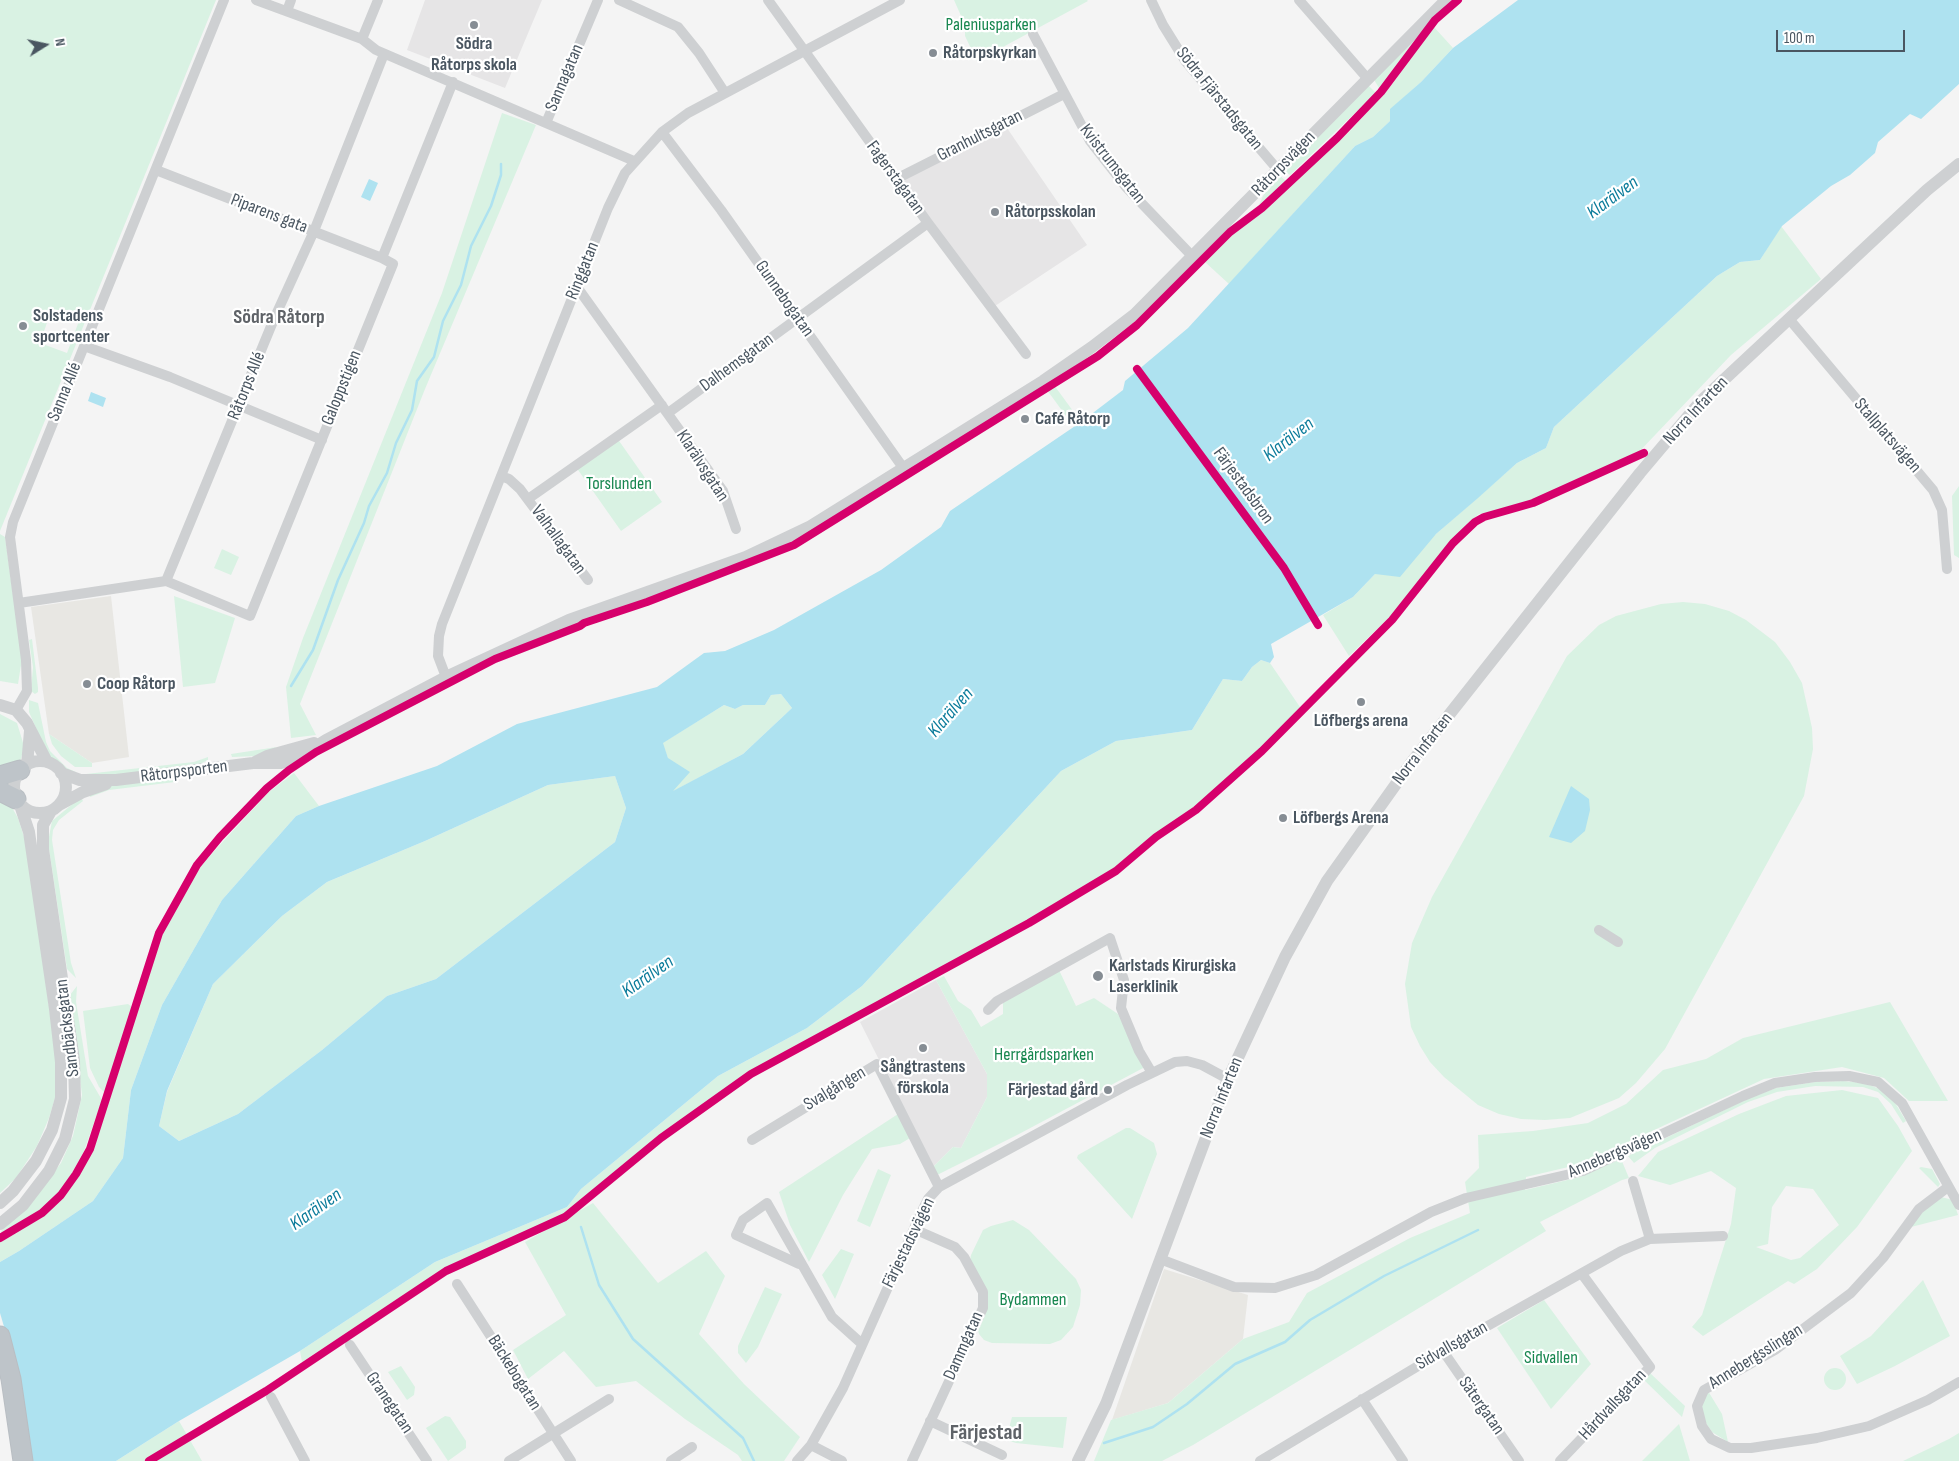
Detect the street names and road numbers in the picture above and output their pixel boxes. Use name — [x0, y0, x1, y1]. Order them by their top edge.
street label: Sannagatan — [541, 41, 589, 115]
street label: Södra Fjärstadsgatan — [1171, 43, 1267, 155]
street label: Granhultsgatan — [934, 105, 1026, 167]
street label: Kvistrumsgatan — [1074, 120, 1150, 208]
street label: Råtorpsvägen — [1248, 127, 1320, 201]
street label: Fagerstagatan — [861, 137, 929, 219]
street label: Piparens gata — [227, 189, 311, 239]
street label: Ringgatan — [562, 239, 604, 303]
street label: Gunnebogatan — [750, 257, 818, 341]
street label: Dalhemsgatan — [696, 329, 778, 397]
street label: Galoppstigen — [317, 347, 367, 429]
street label: Råtorps Allé — [224, 349, 270, 423]
street label: Sanna Allé — [43, 359, 87, 425]
street label: Norra Infarten — [1659, 372, 1733, 450]
street label: Stallplatsvägen — [1849, 394, 1925, 478]
street label: Klarälvsgatan — [671, 426, 733, 506]
street label: Färjestadsbron — [1208, 444, 1278, 528]
street label: Valhallagatan — [526, 501, 590, 579]
street label: Norra Infarten — [1388, 709, 1458, 789]
street label: Råtorpsporten — [139, 756, 229, 788]
street label: Sandbäcksgatan — [51, 978, 85, 1078]
street label: Norra Infarten — [1196, 1054, 1248, 1142]
street label: Svalgången — [800, 1062, 870, 1116]
street label: Annebergsvägen — [1565, 1125, 1665, 1183]
street label: Färjestadsvägen — [878, 1194, 940, 1292]
street label: Dammgatan — [939, 1308, 989, 1384]
street label: Sidvallsgatan — [1412, 1317, 1492, 1375]
street label: Annebergsslingan — [1705, 1320, 1807, 1394]
street label: Bäckebogatan — [482, 1331, 546, 1415]
street label: Hårdvallsgatan — [1575, 1365, 1651, 1445]
street label: Granegatan — [361, 1368, 417, 1438]
street label: Sätergatan — [1453, 1373, 1509, 1439]

